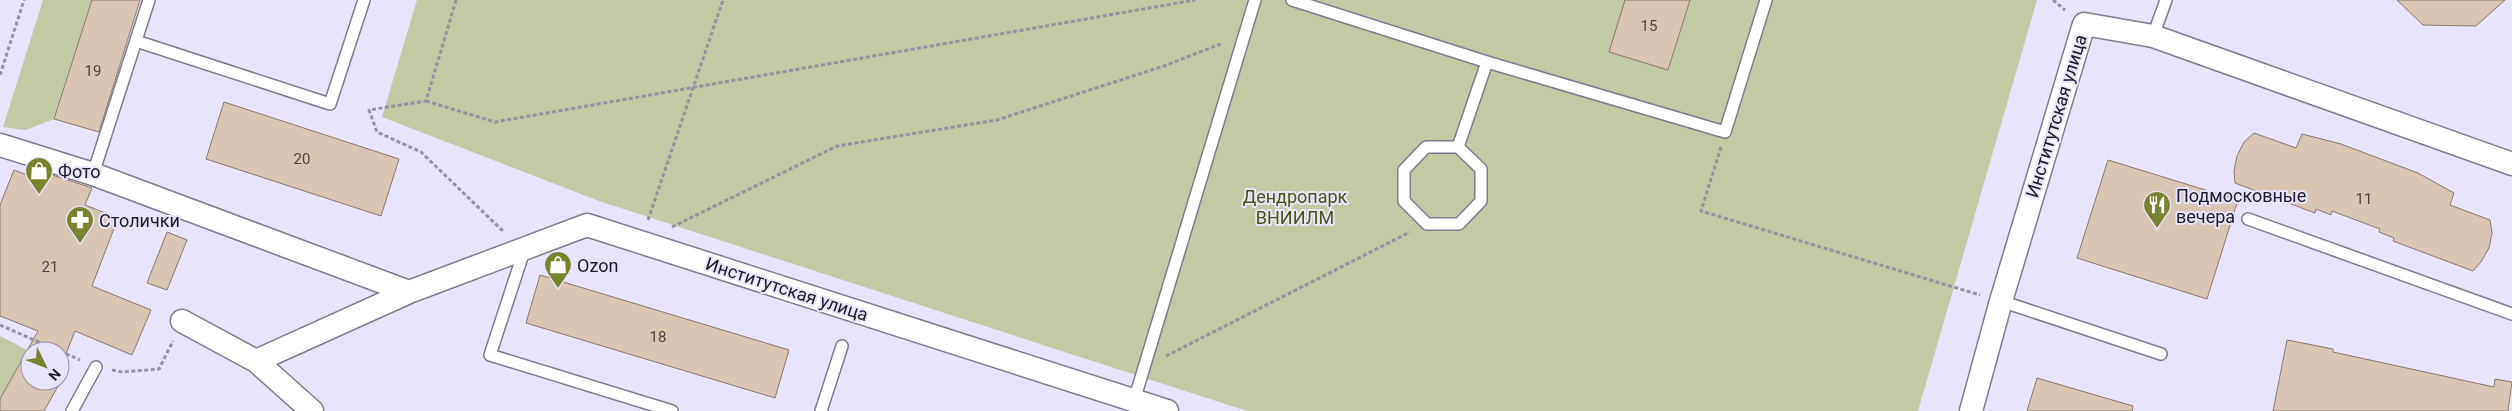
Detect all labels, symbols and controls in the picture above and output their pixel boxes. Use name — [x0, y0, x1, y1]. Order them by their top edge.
house number: 15 — [1641, 17, 1657, 35]
street label: Институтская улица — [2021, 32, 2091, 200]
house number: 19 — [85, 62, 101, 80]
house number: 20 — [294, 150, 310, 168]
shop icon: Фото — [24, 156, 54, 195]
place label: Фото — [58, 161, 101, 182]
place label: Подмосковные вечера — [2176, 185, 2306, 227]
park label: Дендропарк ВНИИЛМ — [1243, 186, 1348, 228]
restaurant icon: Подмосковные вечера — [2142, 190, 2172, 229]
house number: 11 — [2356, 190, 2372, 208]
pharmacy icon: Столички — [65, 205, 95, 244]
place label: Столички — [99, 210, 180, 231]
shop icon: Ozon — [543, 250, 573, 289]
street label: Институтская улица — [703, 253, 871, 325]
place label: Ozon — [577, 255, 618, 276]
house number: 21 — [42, 258, 58, 276]
house number: 18 — [650, 328, 666, 346]
north arrow — [20, 341, 70, 391]
text: N — [45, 366, 64, 384]

